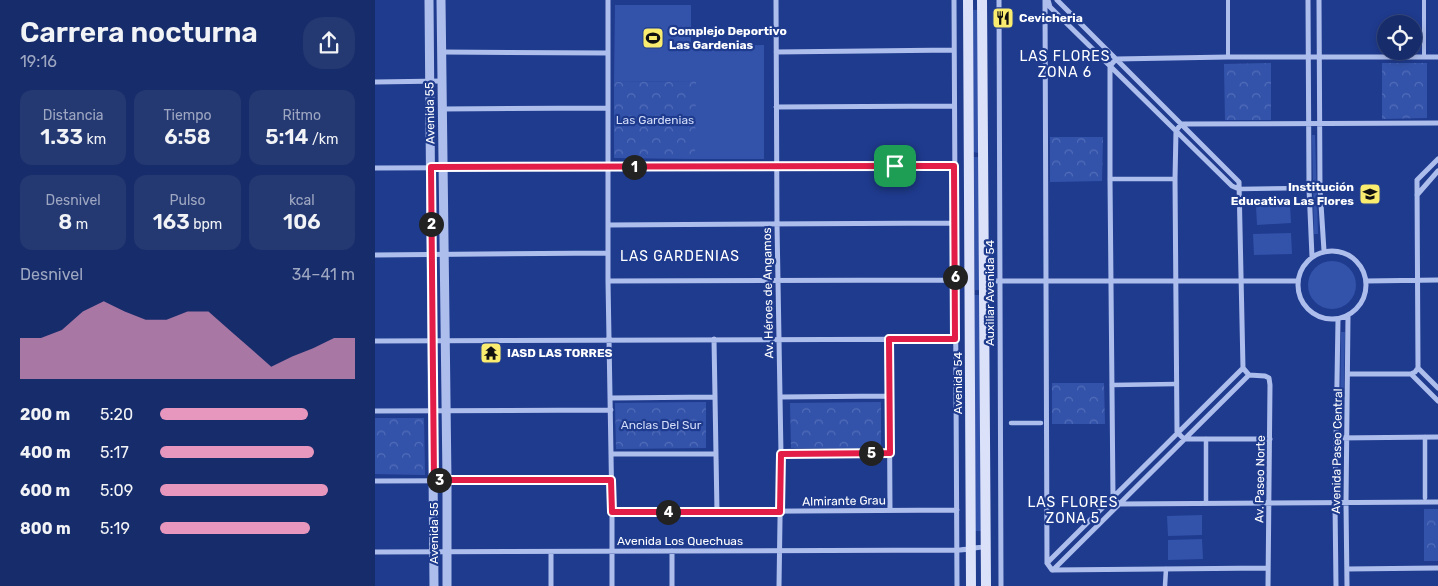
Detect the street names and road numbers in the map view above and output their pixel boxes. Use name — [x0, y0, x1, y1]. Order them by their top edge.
street label: Avenida 55 — [422, 82, 438, 144]
street label: Av. Héroes de Angamos — [760, 227, 776, 359]
street label: Auxiliar Avenida 54 — [983, 239, 997, 346]
street label: Avenida 54 — [951, 351, 965, 414]
street label: Avenida Paseo Central — [1329, 388, 1345, 514]
street label: Av. Paseo Norte — [1252, 435, 1268, 523]
street label: Almirante Grau — [802, 493, 886, 509]
street label: Avenida 55 — [427, 502, 441, 564]
street label: Avenida Los Quechuas — [617, 534, 743, 548]

